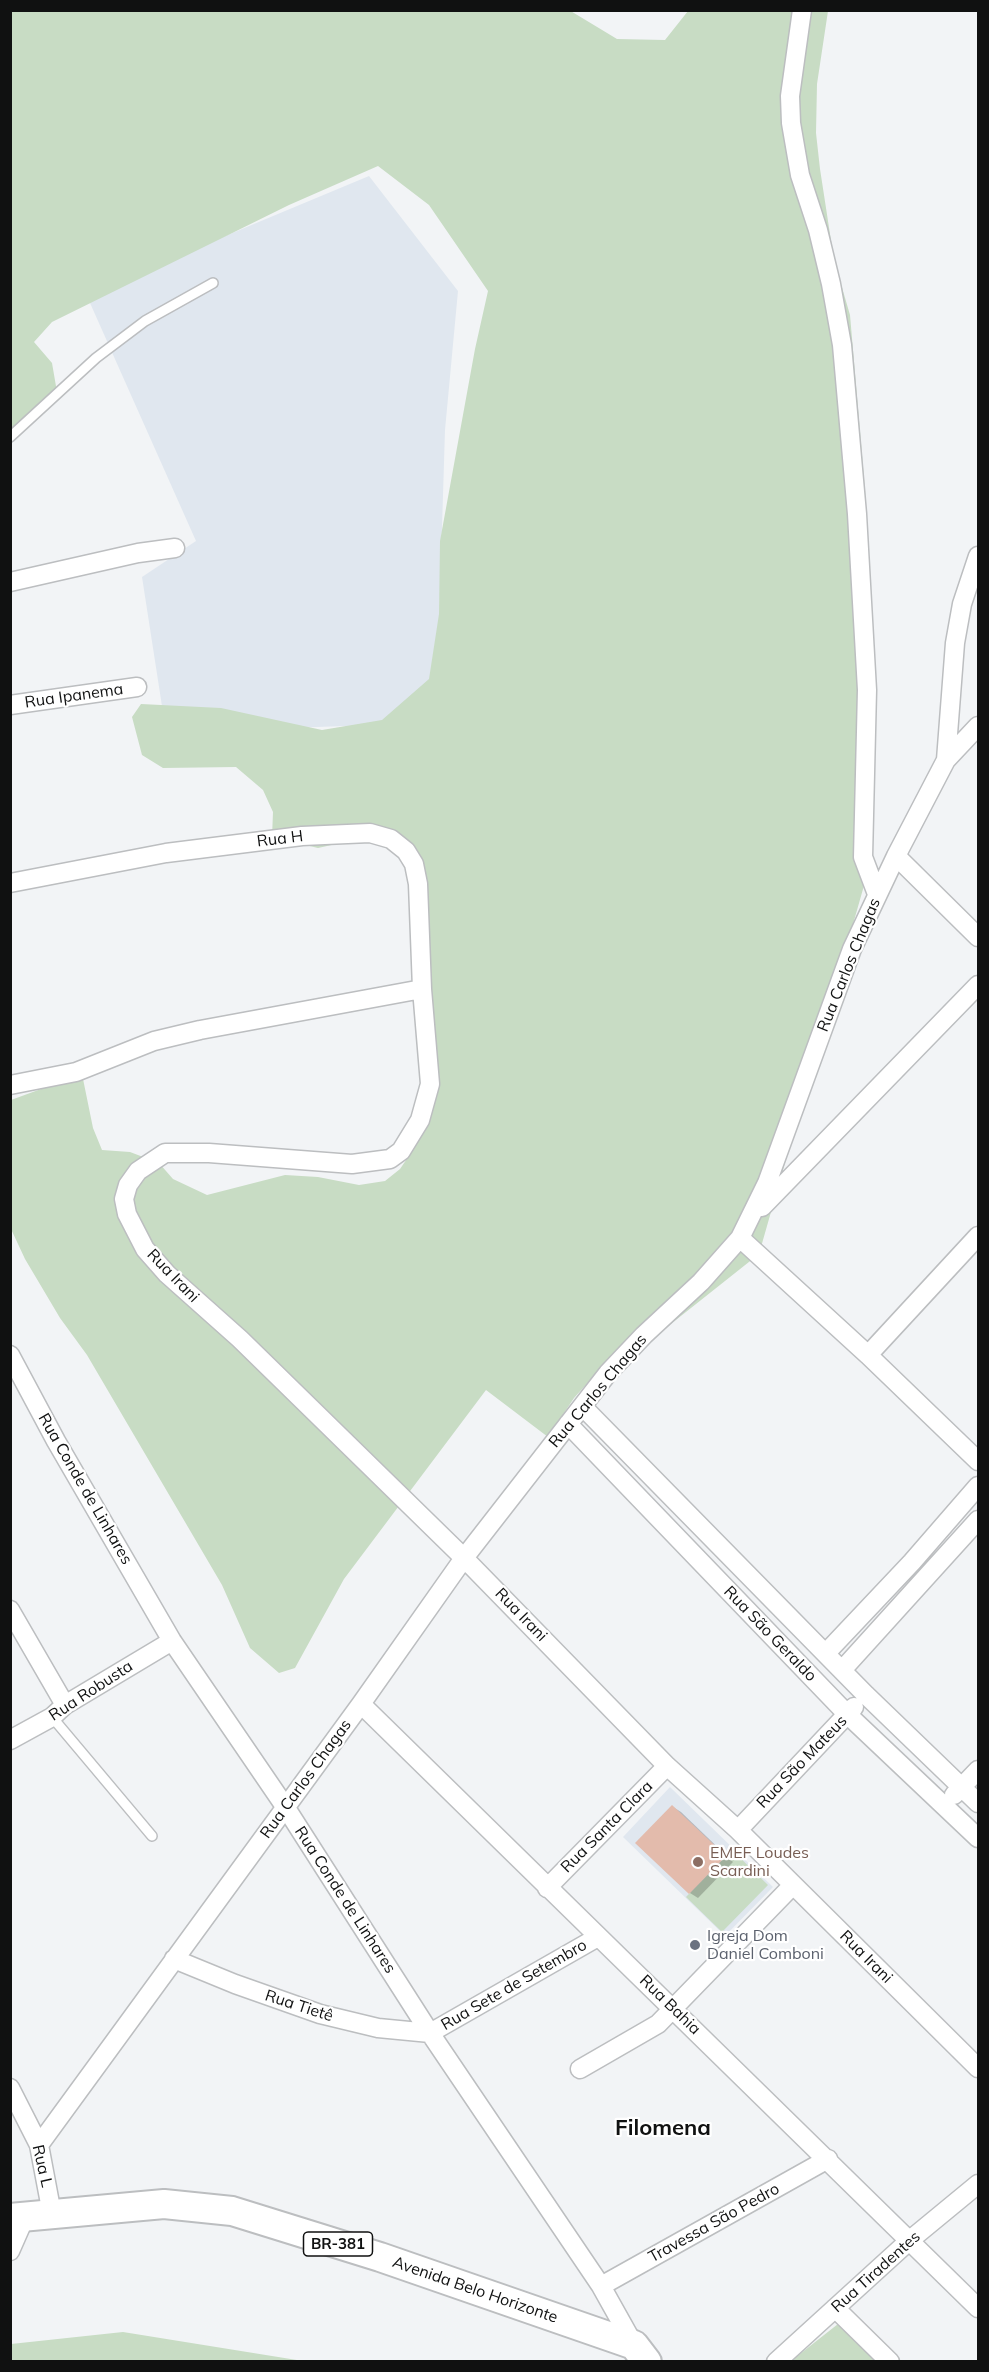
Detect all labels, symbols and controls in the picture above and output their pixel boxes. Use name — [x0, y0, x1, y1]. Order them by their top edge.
street label: Rua Ipanema — [24, 680, 124, 712]
street label: Rua H — [256, 827, 304, 851]
street label: Rua Carlos Chagas — [813, 895, 885, 1035]
street label: Rua Irani — [143, 1245, 203, 1307]
street label: Rua Carlos Chagas — [545, 1330, 651, 1452]
street label: Rua Conde de Linhares — [34, 1410, 136, 1568]
street label: Rua São Geraldo — [720, 1582, 820, 1686]
street label: Rua Irani — [491, 1584, 551, 1646]
street label: Rua Robusta — [46, 1657, 136, 1725]
street label: Rua São Mateus — [753, 1712, 851, 1812]
street label: Rua Carlos Chagas — [256, 1716, 356, 1842]
street label: Rua Santa Clara — [557, 1777, 657, 1877]
street label: Rua Conde de Linhares — [290, 1823, 400, 1977]
place label: EMEF Loudes Scardini — [710, 1843, 809, 1881]
marker: EMEF Loudes Scardini — [691, 1855, 705, 1869]
place label: Igreja Dom Daniel Comboni — [707, 1926, 824, 1964]
street label: Rua Irani — [836, 1927, 896, 1987]
street label: Rua Sete de Setembro — [438, 1935, 590, 2035]
marker: Igreja Dom Daniel Comboni — [688, 1938, 702, 1952]
street label: Rua Bahia — [636, 1971, 704, 2039]
street label: Rua Tietê — [263, 1986, 335, 2026]
district label: Filomena — [615, 2115, 711, 2141]
street label: Rua L — [28, 2143, 56, 2189]
street label: Travessa São Pedro — [645, 2179, 783, 2267]
street label: Rua Tiradentes — [828, 2227, 924, 2317]
road number: BR-381 — [304, 2232, 372, 2256]
street label: Avenida Belo Horizonte — [390, 2253, 560, 2327]

